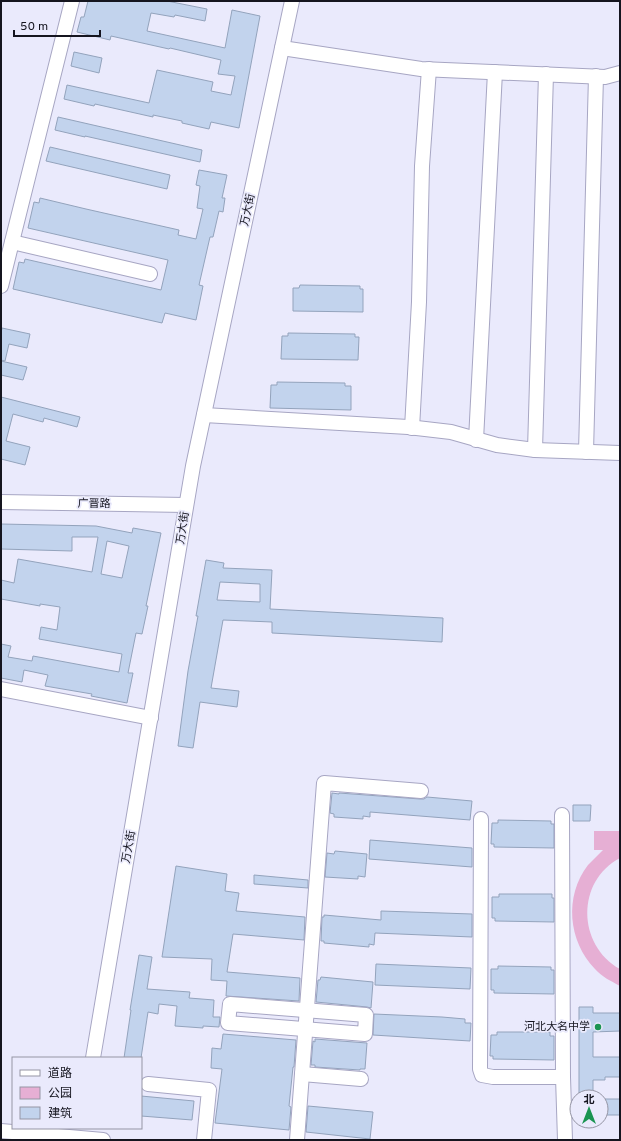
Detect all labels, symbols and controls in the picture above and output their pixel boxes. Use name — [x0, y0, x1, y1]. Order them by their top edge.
scale bar — [14, 12, 100, 38]
text: 50 m — [20, 19, 48, 35]
street label: 万大街 — [238, 192, 258, 228]
street label: 广晋路 — [77, 497, 111, 511]
street label: 万大街 — [174, 511, 192, 545]
street label: 万大街 — [119, 830, 139, 864]
place label: 河北大名中学 — [524, 1020, 590, 1034]
marker: 河北大名中学 — [593, 1022, 603, 1032]
legend — [12, 1057, 142, 1129]
text: 道路 — [48, 1066, 72, 1082]
text: 公园 — [48, 1086, 72, 1102]
north arrow — [569, 1089, 609, 1129]
text: 北 — [584, 1093, 595, 1107]
text: 建筑 — [48, 1106, 72, 1122]

